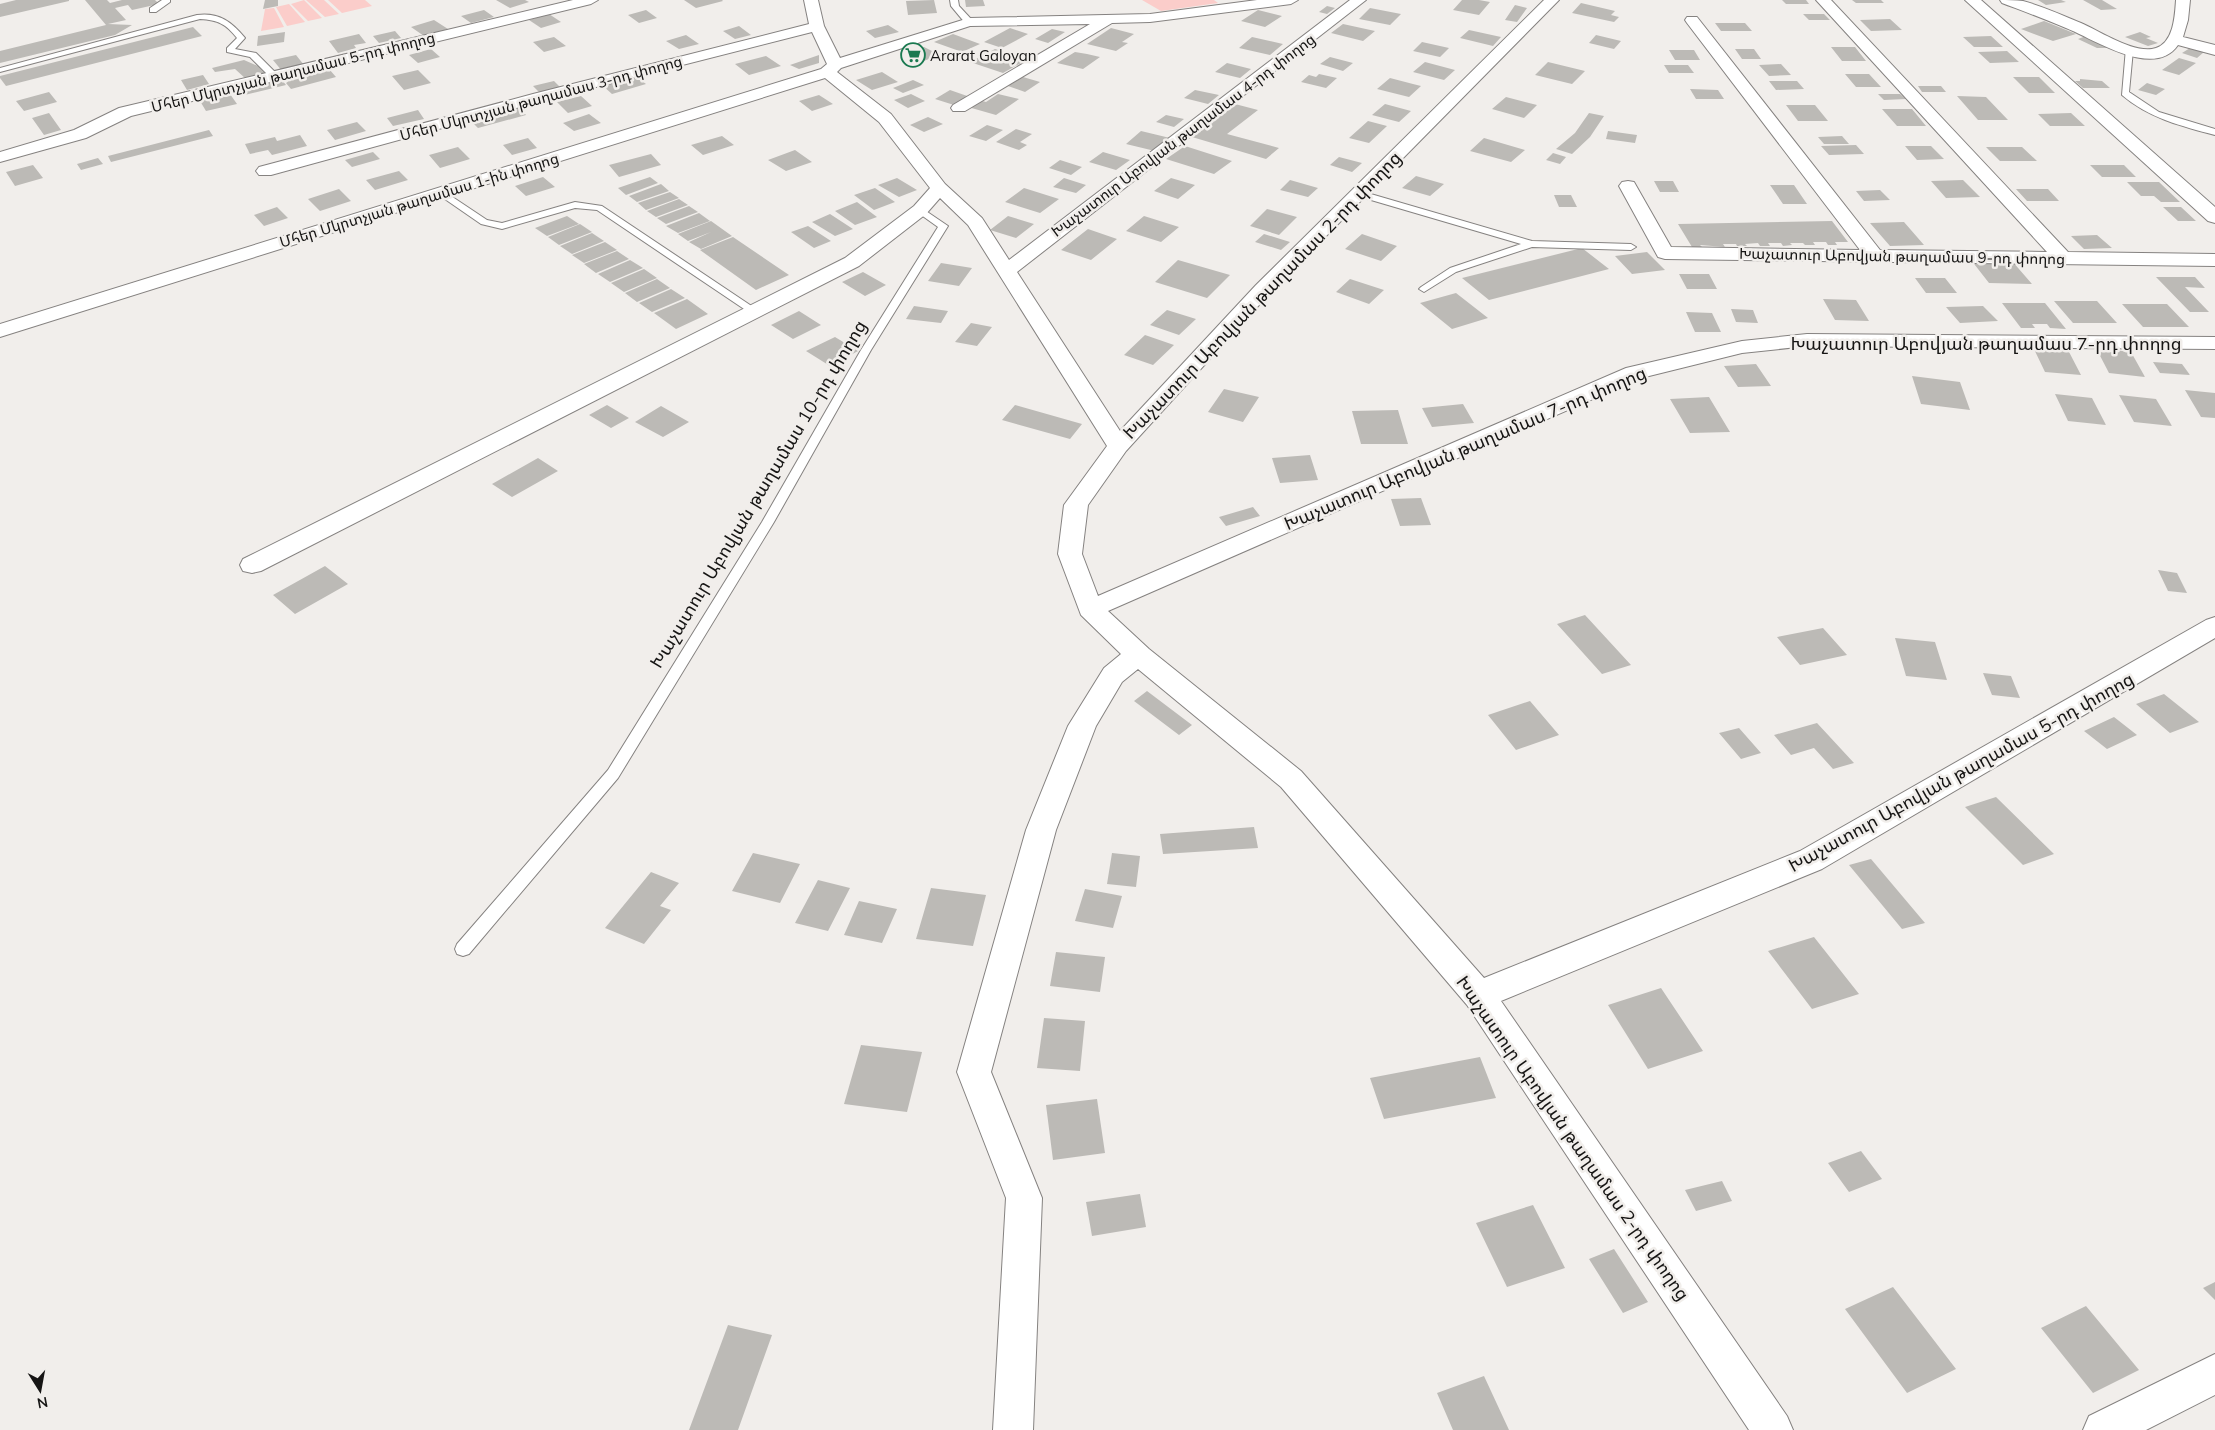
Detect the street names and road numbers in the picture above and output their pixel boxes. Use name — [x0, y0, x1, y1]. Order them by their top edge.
street label: Մհեր Մկրտչյան թաղամաս 5-րդ փողոց — [149, 27, 437, 117]
street label: Խաչատուր Աբովյան թաղամաս 4-րդ փողոց — [1047, 29, 1319, 241]
street label: Մհեր Մկրտչյան թաղամաս 3-րդ փողոց — [398, 51, 684, 145]
street label: Խաչատուր Աբովյան թաղամաս 2-րդ փողոց — [1118, 146, 1406, 444]
street label: Մհեր Մկրտչյան թաղամաս 1-ին փողոց — [277, 148, 561, 252]
street label: Խաչատուր Աբովյան թաղամաս 9-րդ փողոց — [1739, 244, 2065, 268]
street label: Խաչատուր Աբովյան թաղամաս 10-րդ փողոց — [645, 316, 871, 672]
street label: Խաչատուր Աբովյան թաղամաս 7-րդ փողոց — [1790, 332, 2182, 355]
street label: Խաչատուր Աբովյան թաղամաս 7-րդ փողոց — [1280, 361, 1650, 535]
street label: Խաչատուր Աբովյան թաղամաս 5-րդ փողոց — [1784, 667, 2138, 877]
street label: Խաչատուր Աբովյան թաղամաս 2-րդ փողոց — [1451, 971, 1695, 1305]

